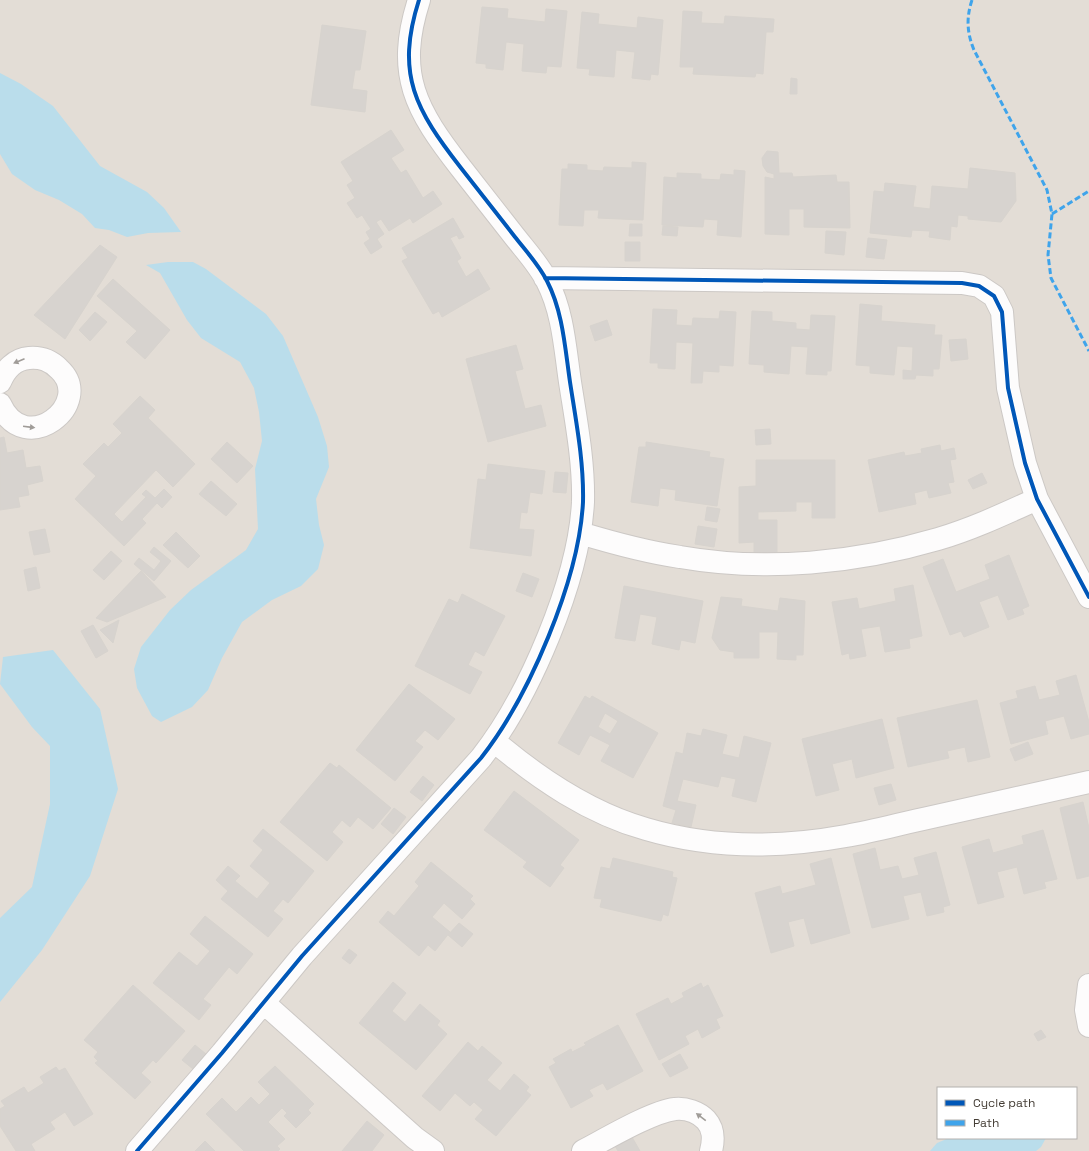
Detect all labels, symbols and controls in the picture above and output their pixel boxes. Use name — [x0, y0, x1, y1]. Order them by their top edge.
one-way arrow — [14, 358, 25, 364]
one-way arrow — [23, 423, 35, 430]
legend — [937, 1087, 1077, 1139]
text: Cycle path — [973, 1095, 1035, 1111]
one-way arrow — [696, 1113, 707, 1121]
text: Path — [973, 1115, 999, 1131]

